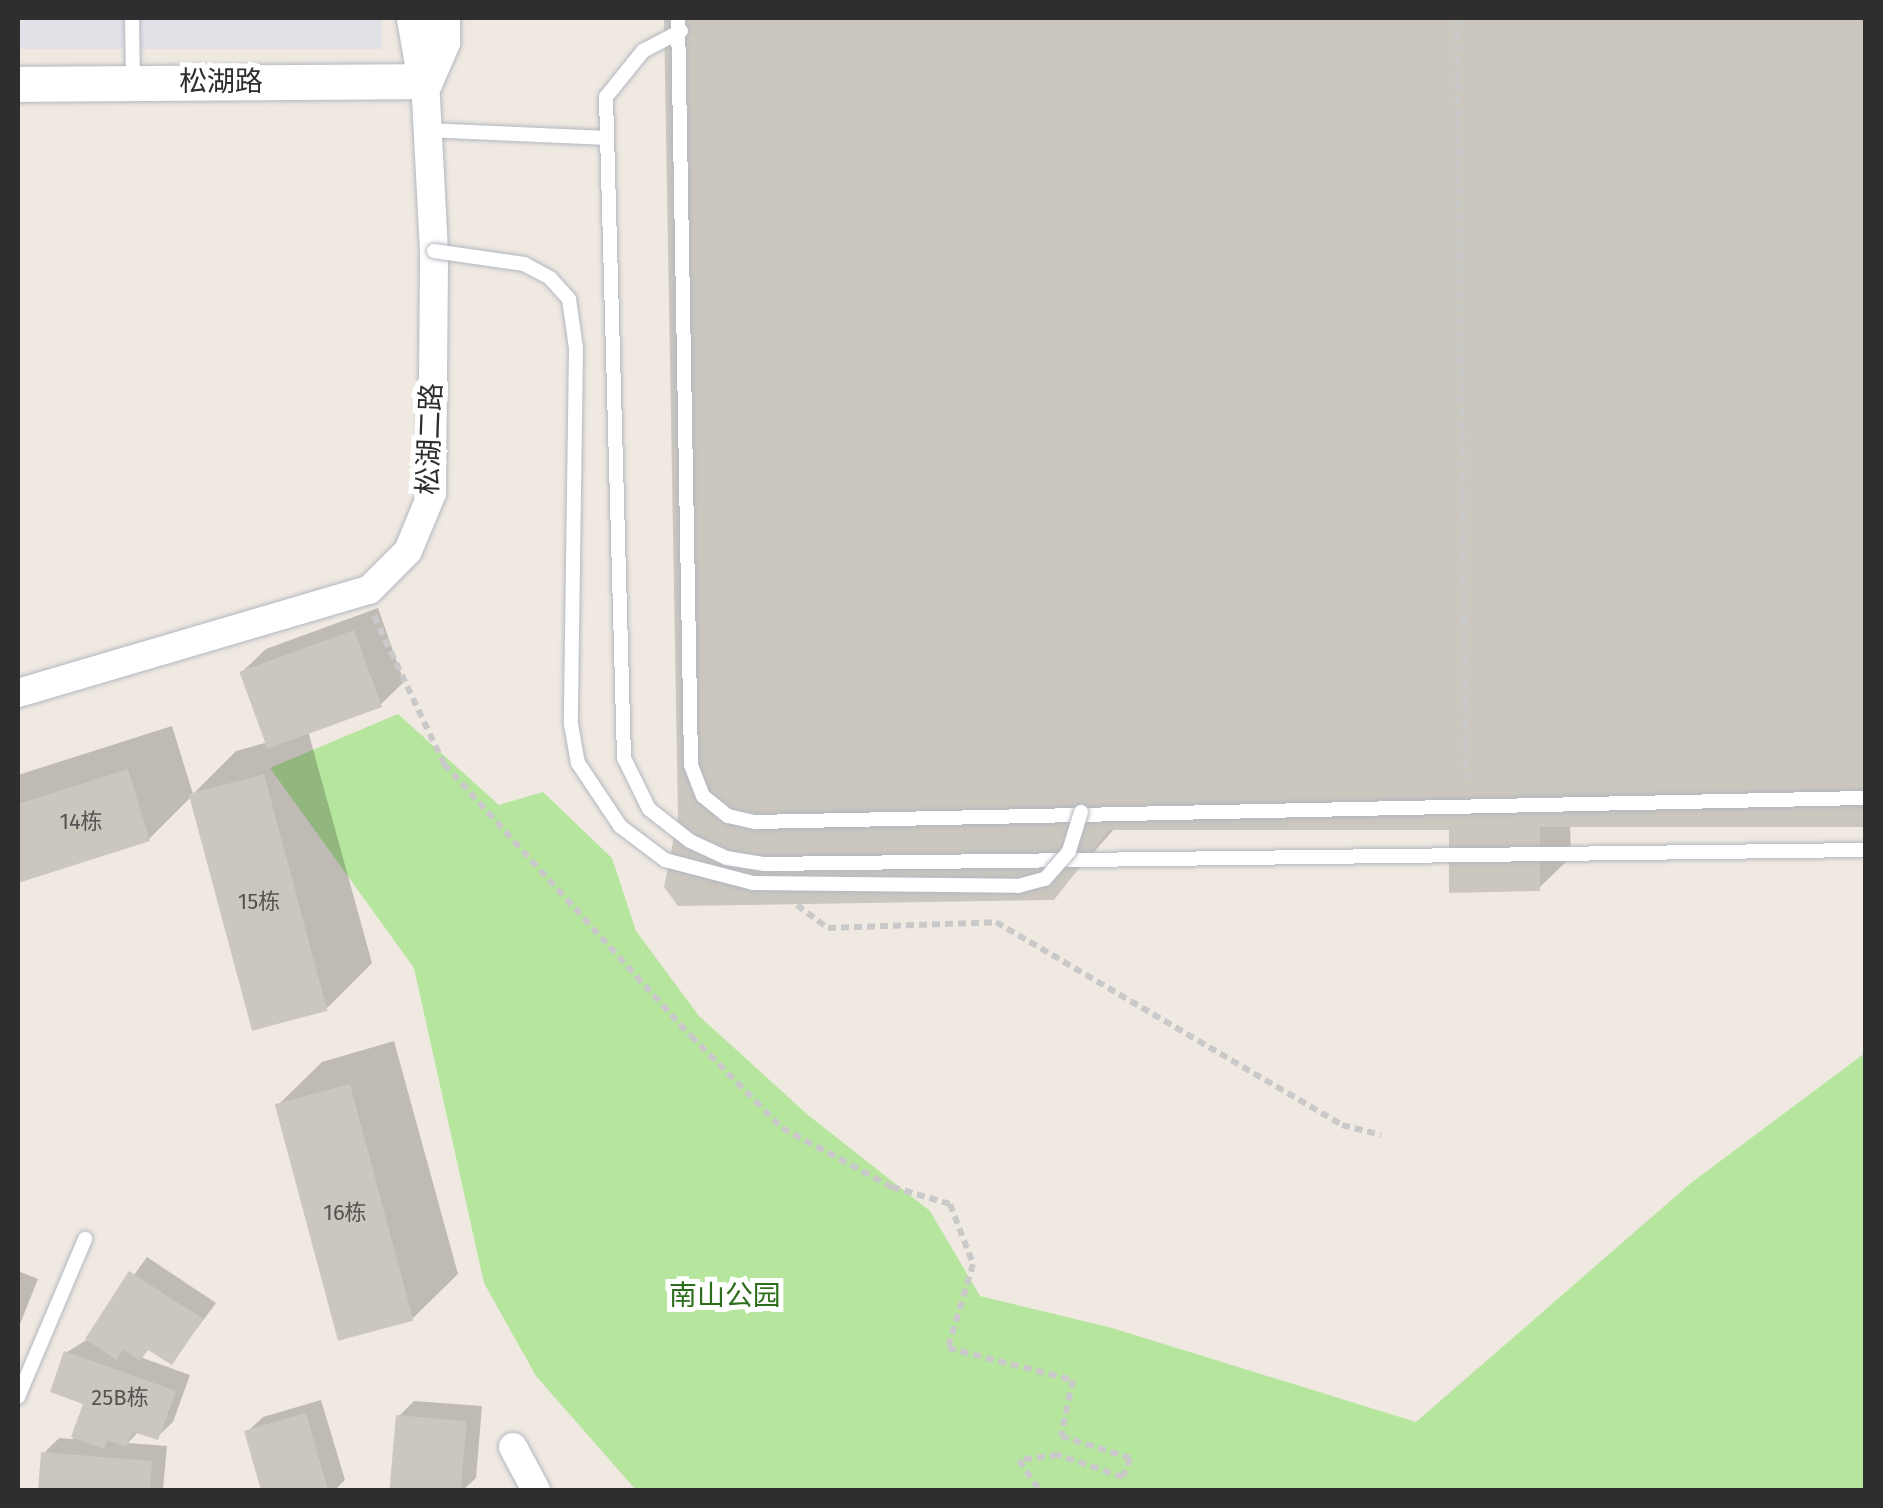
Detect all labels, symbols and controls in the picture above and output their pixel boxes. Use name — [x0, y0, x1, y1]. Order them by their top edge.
street label: 松湖路 — [179, 65, 263, 99]
street label: 松湖二路 — [411, 382, 449, 496]
house number: 14栋 — [59, 809, 103, 835]
house number: 15栋 — [238, 889, 280, 915]
house number: 16栋 — [323, 1200, 367, 1226]
park label: 南山公园 — [669, 1279, 781, 1313]
house number: 25B栋 — [91, 1385, 149, 1411]

